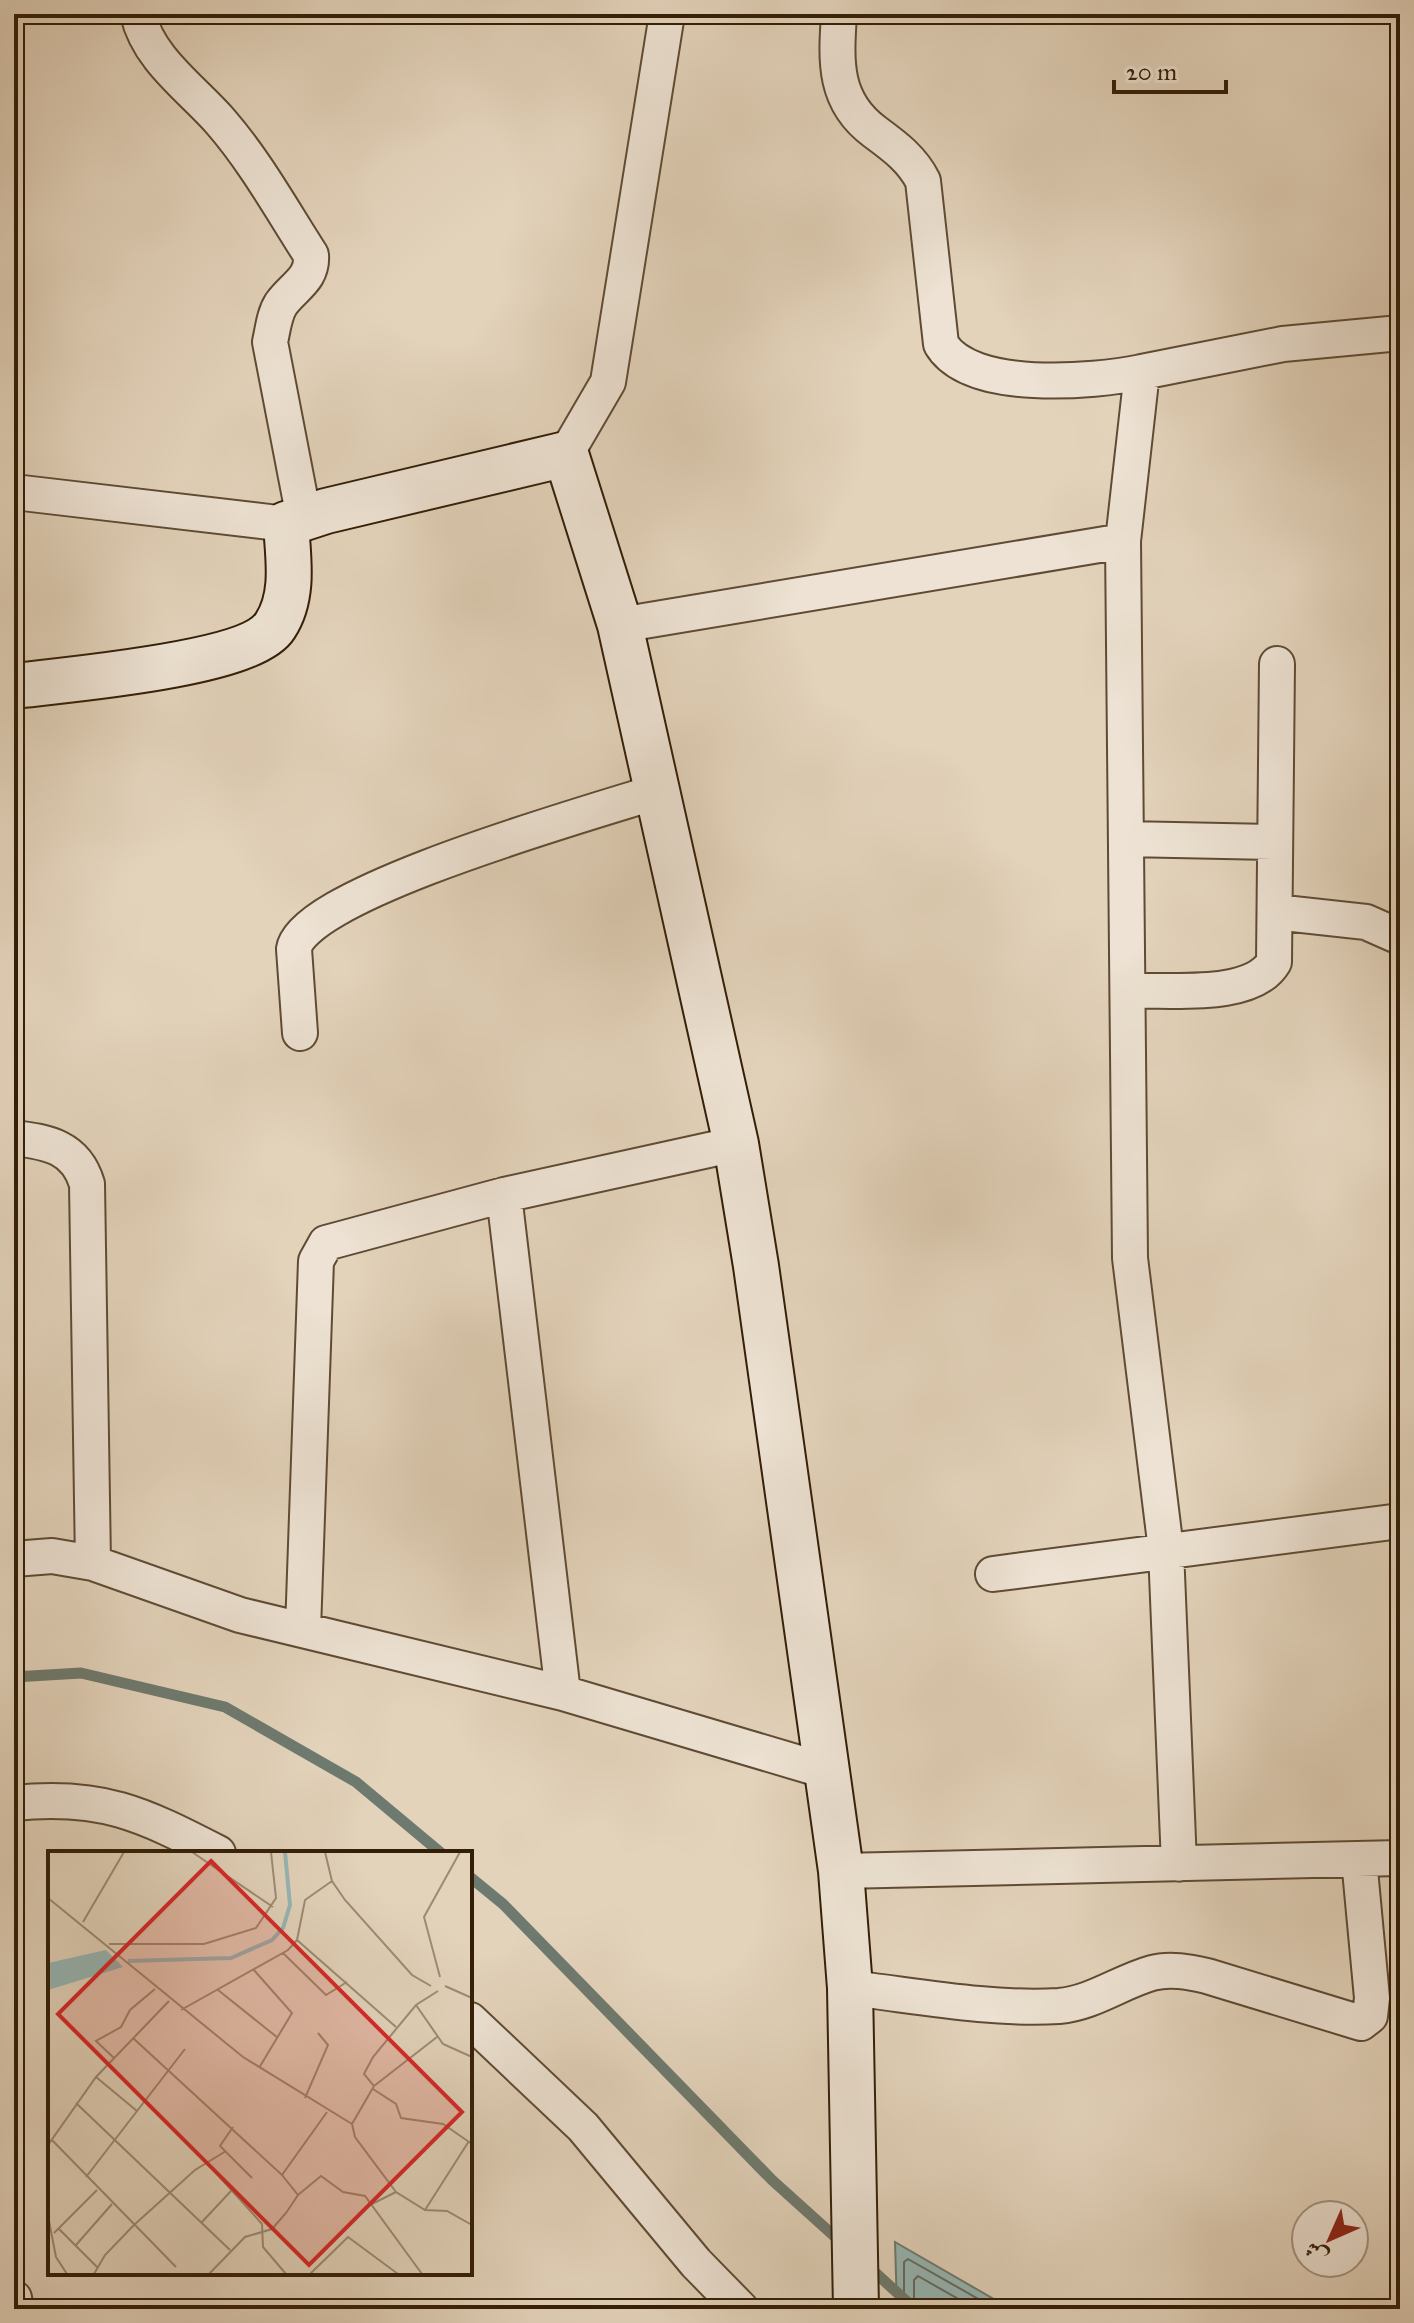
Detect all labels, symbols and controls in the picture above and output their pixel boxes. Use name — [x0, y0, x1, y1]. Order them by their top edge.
scale bar — [1114, 44, 1226, 94]
text: 20 m — [1126, 57, 1177, 87]
inset map — [48, 1851, 472, 2275]
north arrow — [1290, 2199, 1370, 2279]
text: ش — [1299, 2236, 1333, 2270]

